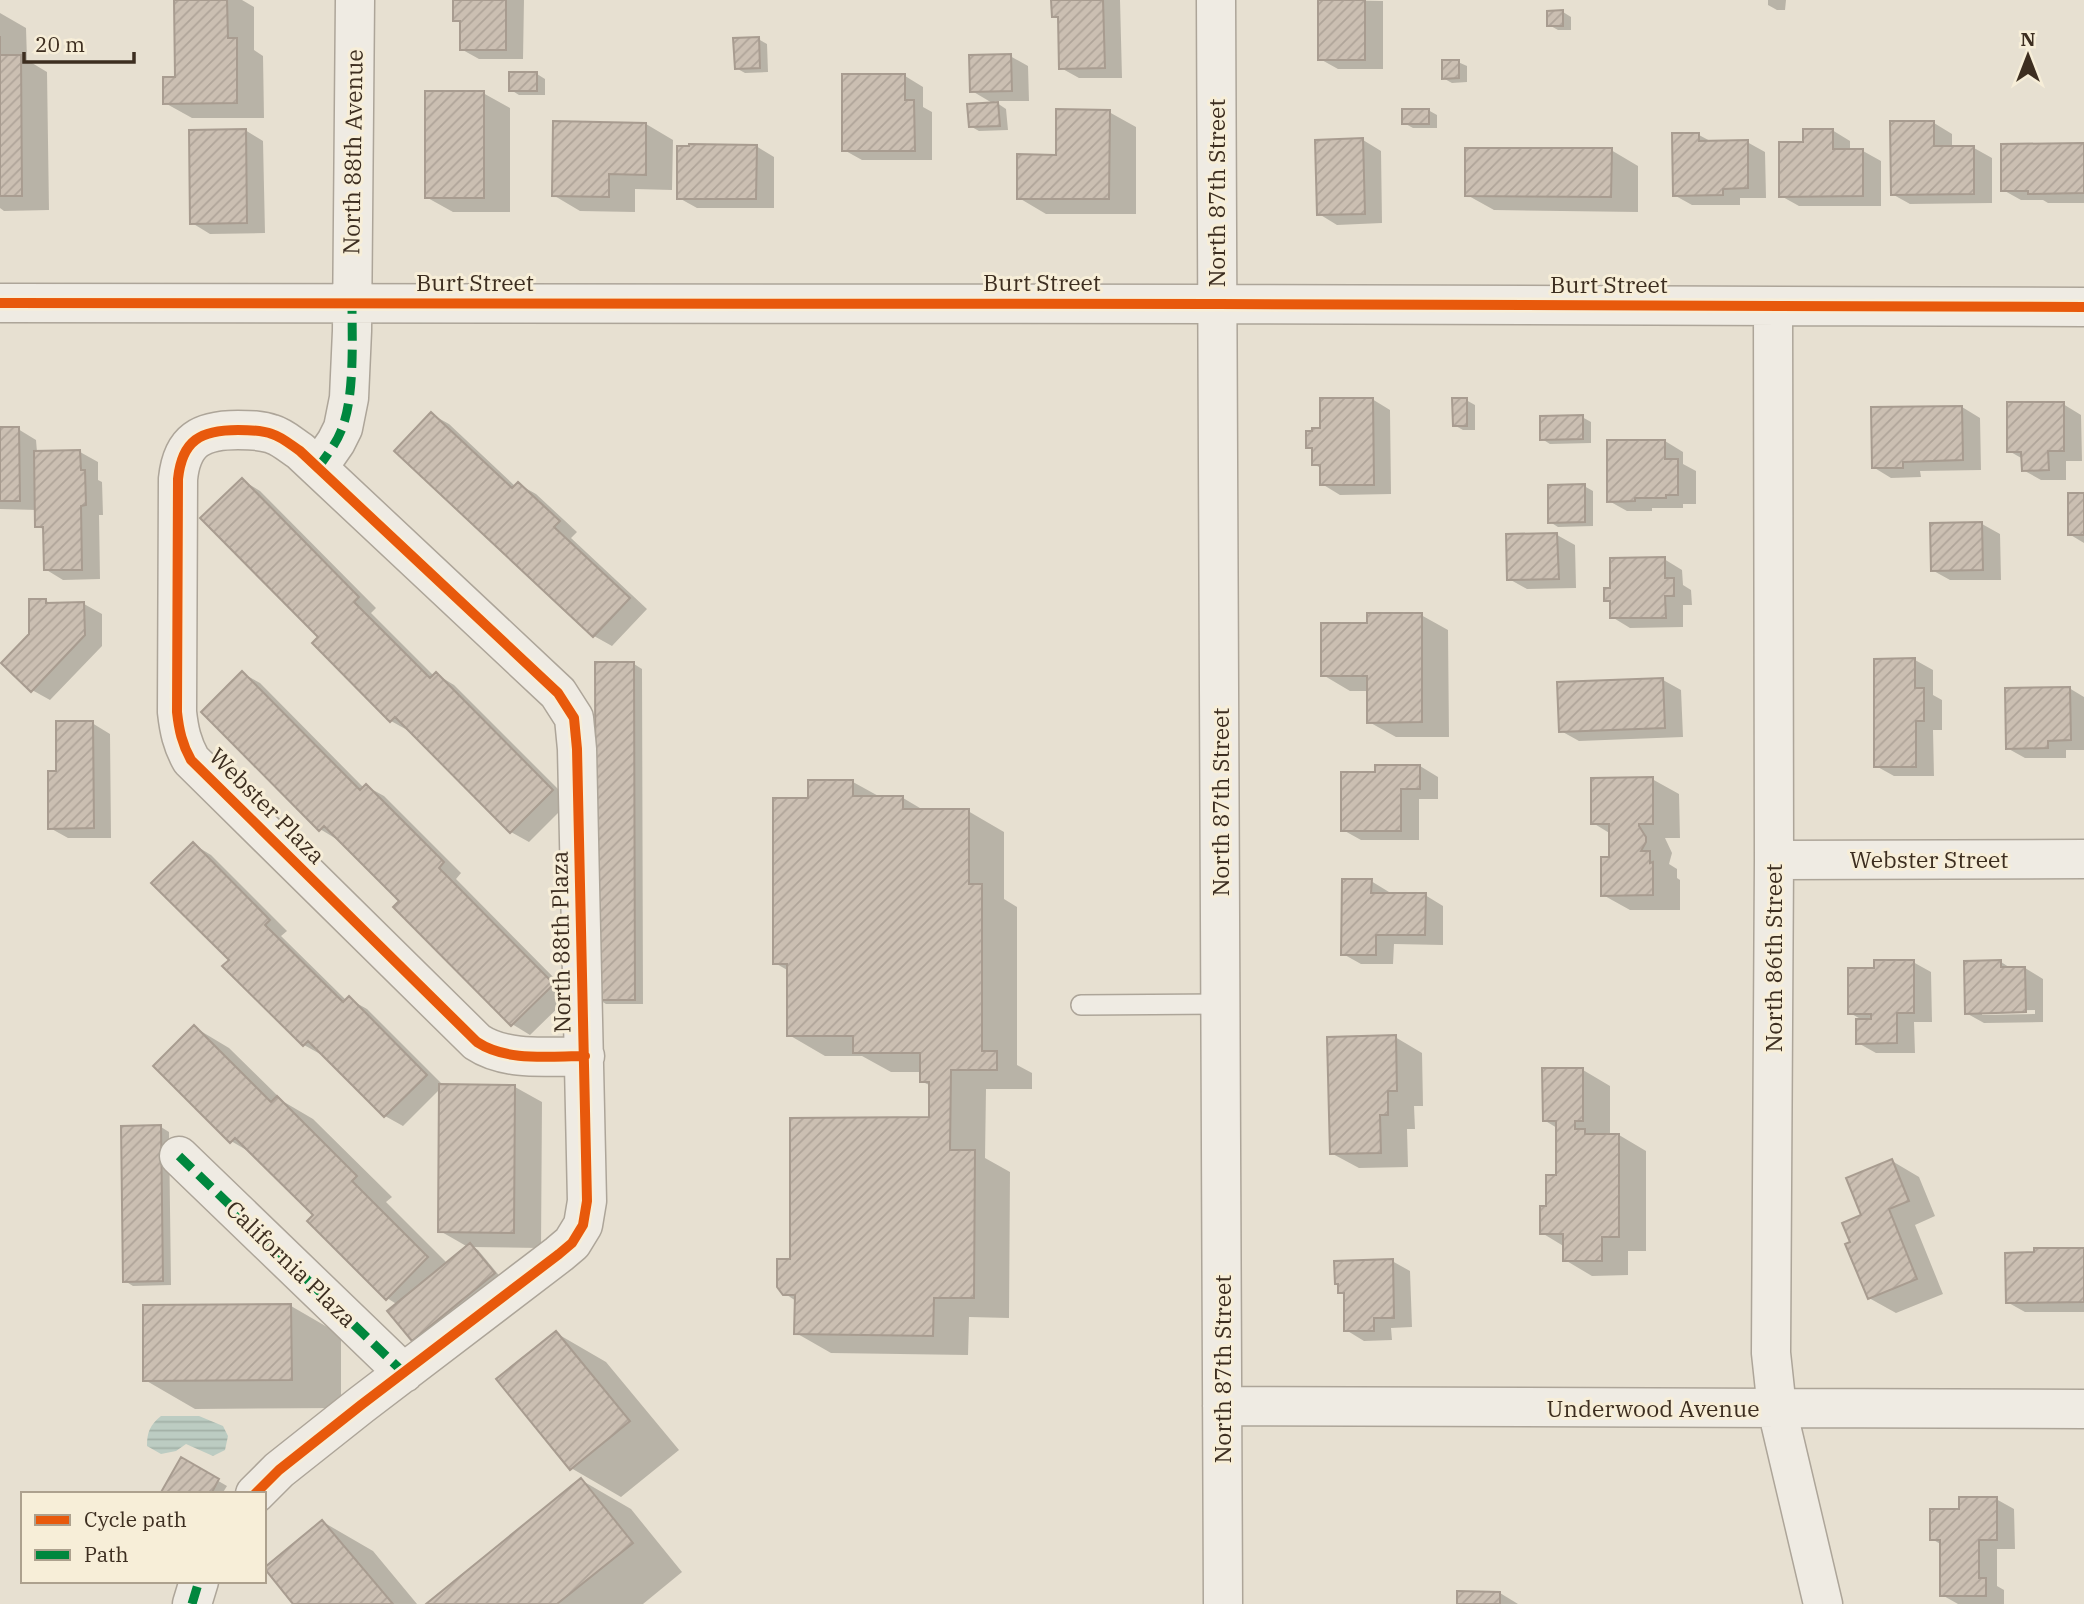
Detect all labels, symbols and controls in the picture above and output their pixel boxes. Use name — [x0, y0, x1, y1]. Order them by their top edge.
scale bar — [24, 21, 135, 65]
north arrow — [1993, 21, 2063, 91]
text: N — [2020, 27, 2036, 51]
text: 20 m — [35, 30, 85, 58]
street label: North 88th Avenue — [335, 49, 369, 255]
street label: North 87th Street — [1201, 99, 1231, 288]
street label: Burt Street — [416, 267, 534, 297]
street label: Burt Street — [983, 267, 1101, 297]
street label: Burt Street — [1550, 269, 1668, 299]
street label: North 87th Street — [1205, 708, 1235, 897]
street label: Webster Plaza — [203, 741, 332, 870]
street label: Webster Street — [1850, 844, 2008, 874]
street label: North 88th Plaza — [543, 851, 577, 1033]
street label: North 86th Street — [1758, 864, 1788, 1053]
street label: California Plaza — [220, 1193, 363, 1333]
street label: North 87th Street — [1207, 1275, 1237, 1464]
street label: Underwood Avenue — [1546, 1393, 1760, 1423]
legend — [21, 1492, 266, 1583]
text: Cycle path — [84, 1505, 187, 1533]
text: Path — [84, 1540, 129, 1568]

